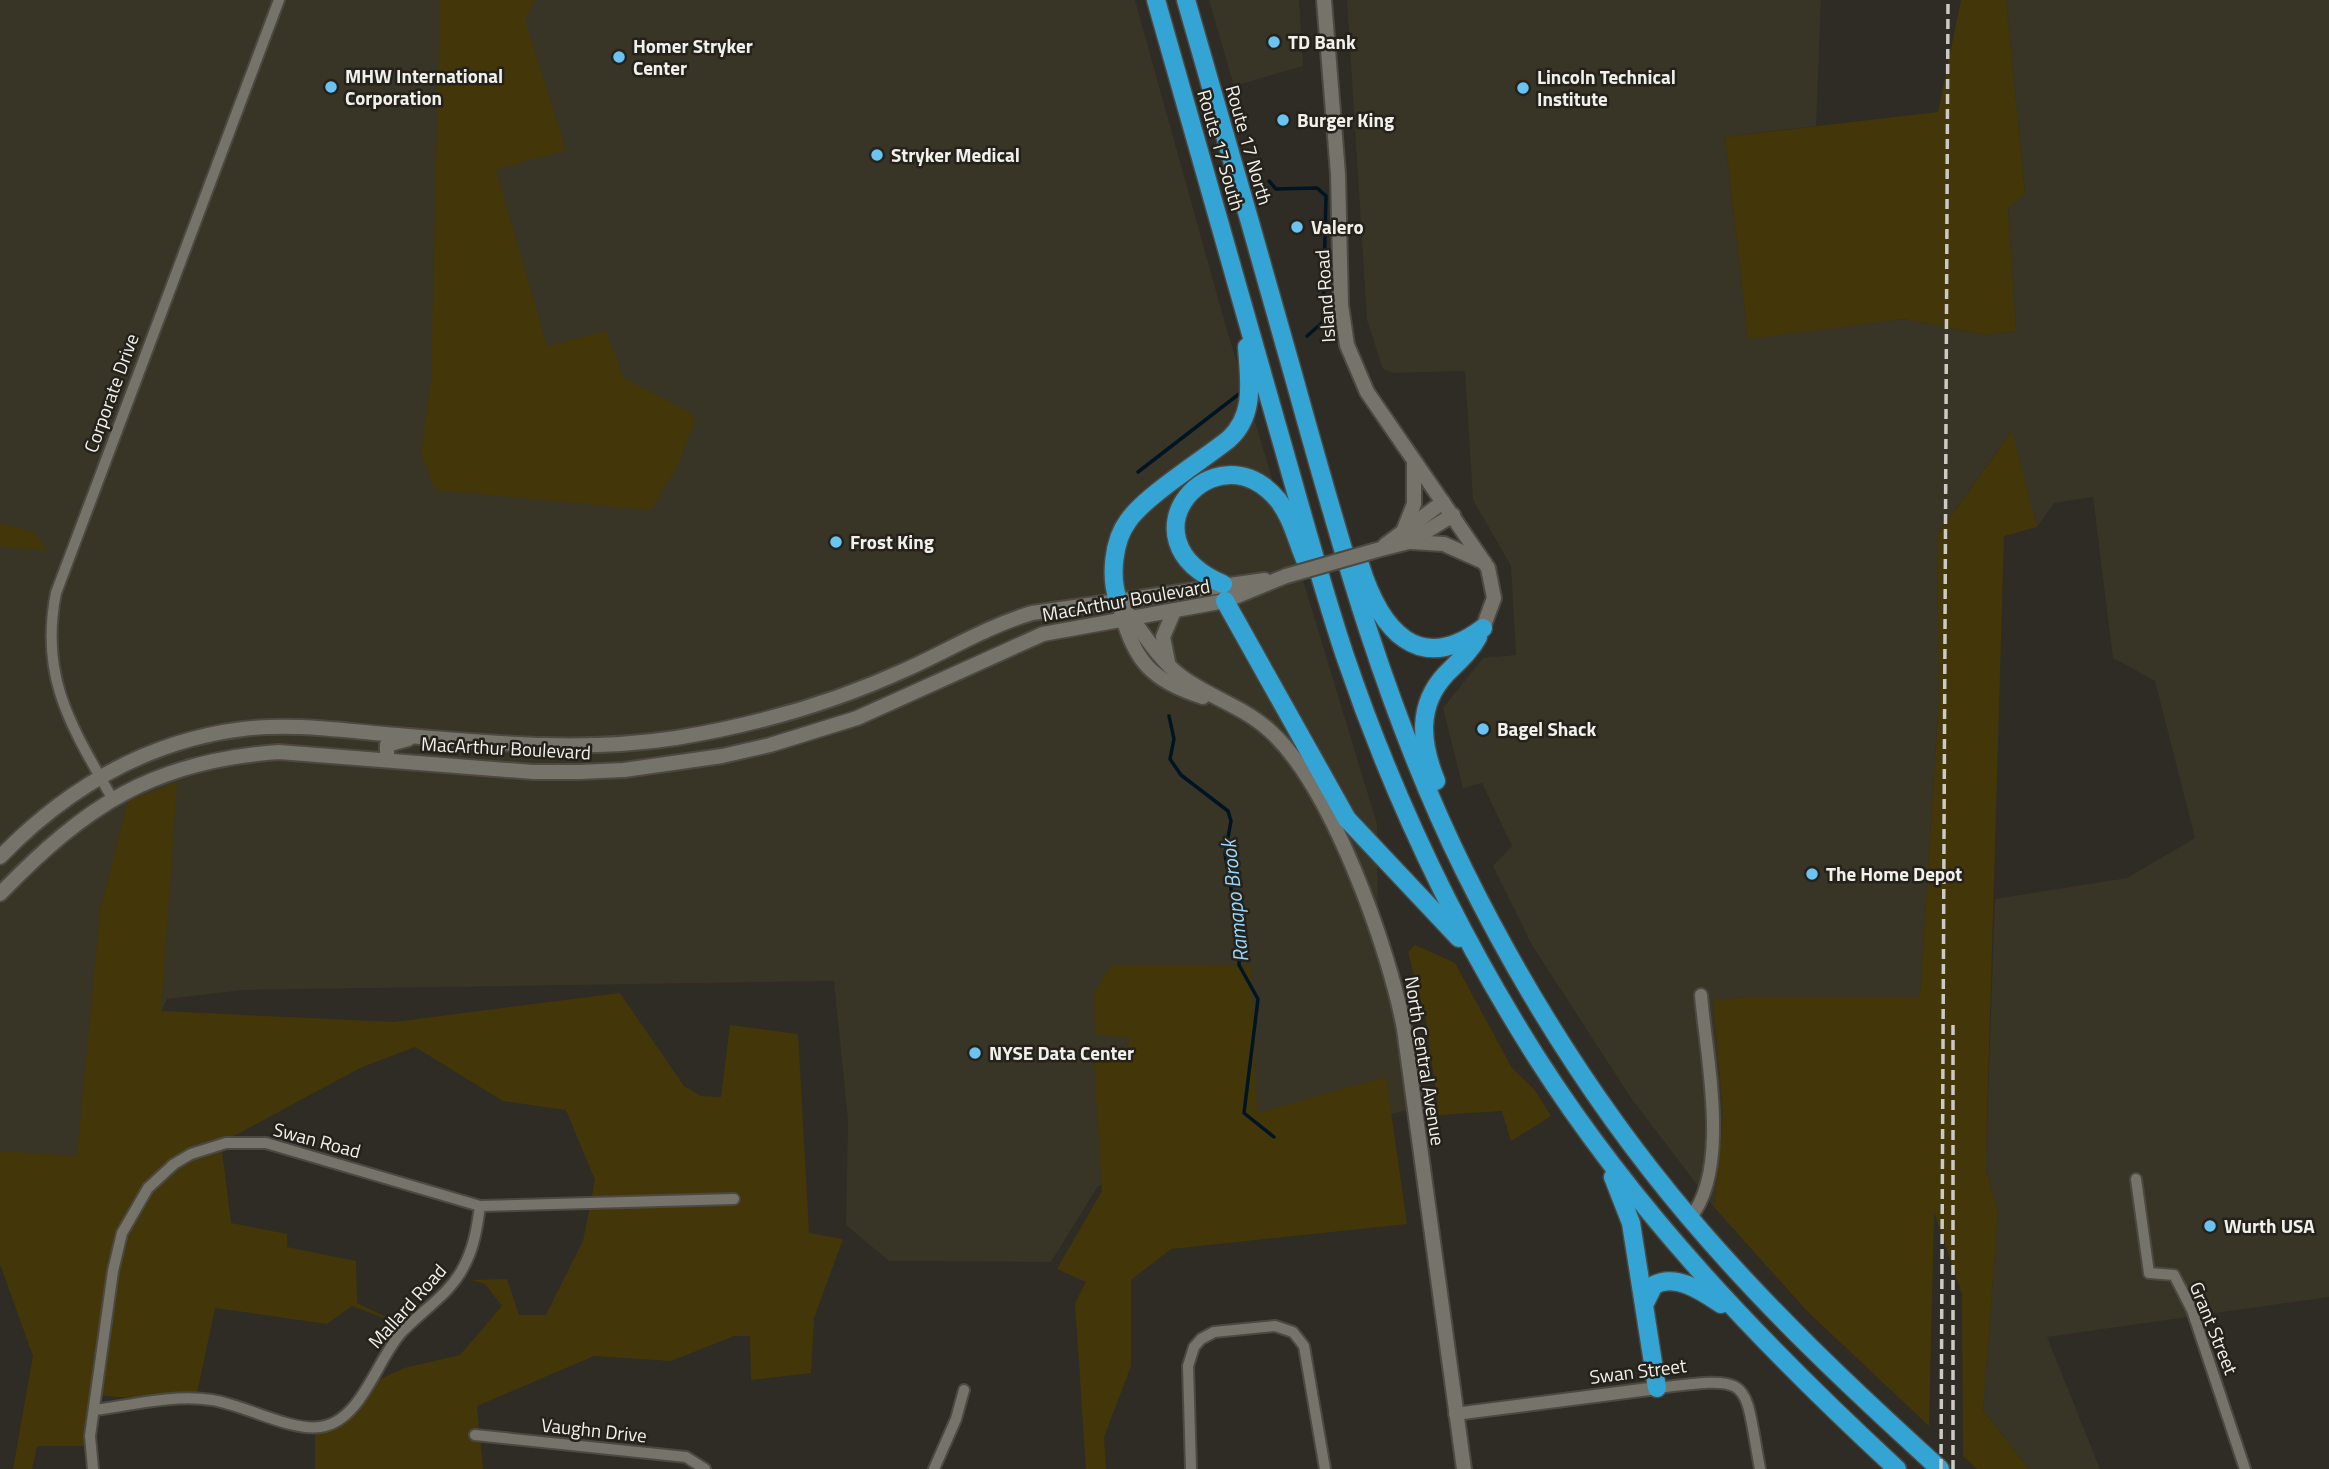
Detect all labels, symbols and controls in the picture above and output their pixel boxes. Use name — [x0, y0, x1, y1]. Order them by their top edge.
place label: TD Bank — [1288, 27, 1356, 56]
place label: Homer Stryker Center — [633, 31, 753, 82]
marker: TD Bank — [1266, 34, 1282, 50]
marker: Homer Stryker Center — [611, 49, 627, 65]
place label: MHW International Corporation — [345, 61, 503, 112]
place label: Lincoln Technical Institute — [1537, 62, 1676, 113]
marker: MHW International Corporation — [323, 79, 339, 95]
marker: Lincoln Technical Institute — [1515, 80, 1531, 96]
street label: Route 17 North — [1218, 81, 1280, 208]
street label: Route 17 South — [1190, 86, 1253, 214]
place label: Burger King — [1297, 105, 1394, 134]
marker: Burger King — [1275, 112, 1291, 128]
place label: Stryker Medical — [891, 140, 1020, 169]
marker: Stryker Medical — [869, 147, 885, 163]
place label: Valero — [1311, 212, 1364, 241]
marker: Valero — [1289, 219, 1305, 235]
street label: Island Road — [1307, 249, 1342, 343]
street label: Corporate Drive — [76, 329, 146, 456]
place label: Frost King — [850, 527, 934, 556]
marker: Frost King — [828, 534, 844, 550]
street label: MacArthur Boulevard — [1040, 570, 1212, 629]
place label: Bagel Shack — [1497, 714, 1596, 743]
marker: Bagel Shack — [1475, 721, 1491, 737]
street label: MacArthur Boulevard — [420, 729, 592, 766]
water label: Ramapo Brook — [1211, 836, 1256, 964]
place label: The Home Depot — [1826, 859, 1962, 888]
marker: The Home Depot — [1804, 866, 1820, 882]
street label: North Central Avenue — [1398, 974, 1453, 1148]
place label: NYSE Data Center — [989, 1038, 1134, 1067]
marker: NYSE Data Center — [967, 1045, 983, 1061]
street label: Swan Road — [270, 1114, 364, 1165]
place label: Wurth USA — [2224, 1211, 2315, 1240]
marker: Wurth USA — [2202, 1218, 2218, 1234]
street label: Mallard Road — [361, 1257, 453, 1355]
street label: Grant Street — [2183, 1277, 2246, 1379]
street label: Swan Street — [1588, 1350, 1688, 1391]
street label: Vaughn Drive — [540, 1410, 648, 1449]

